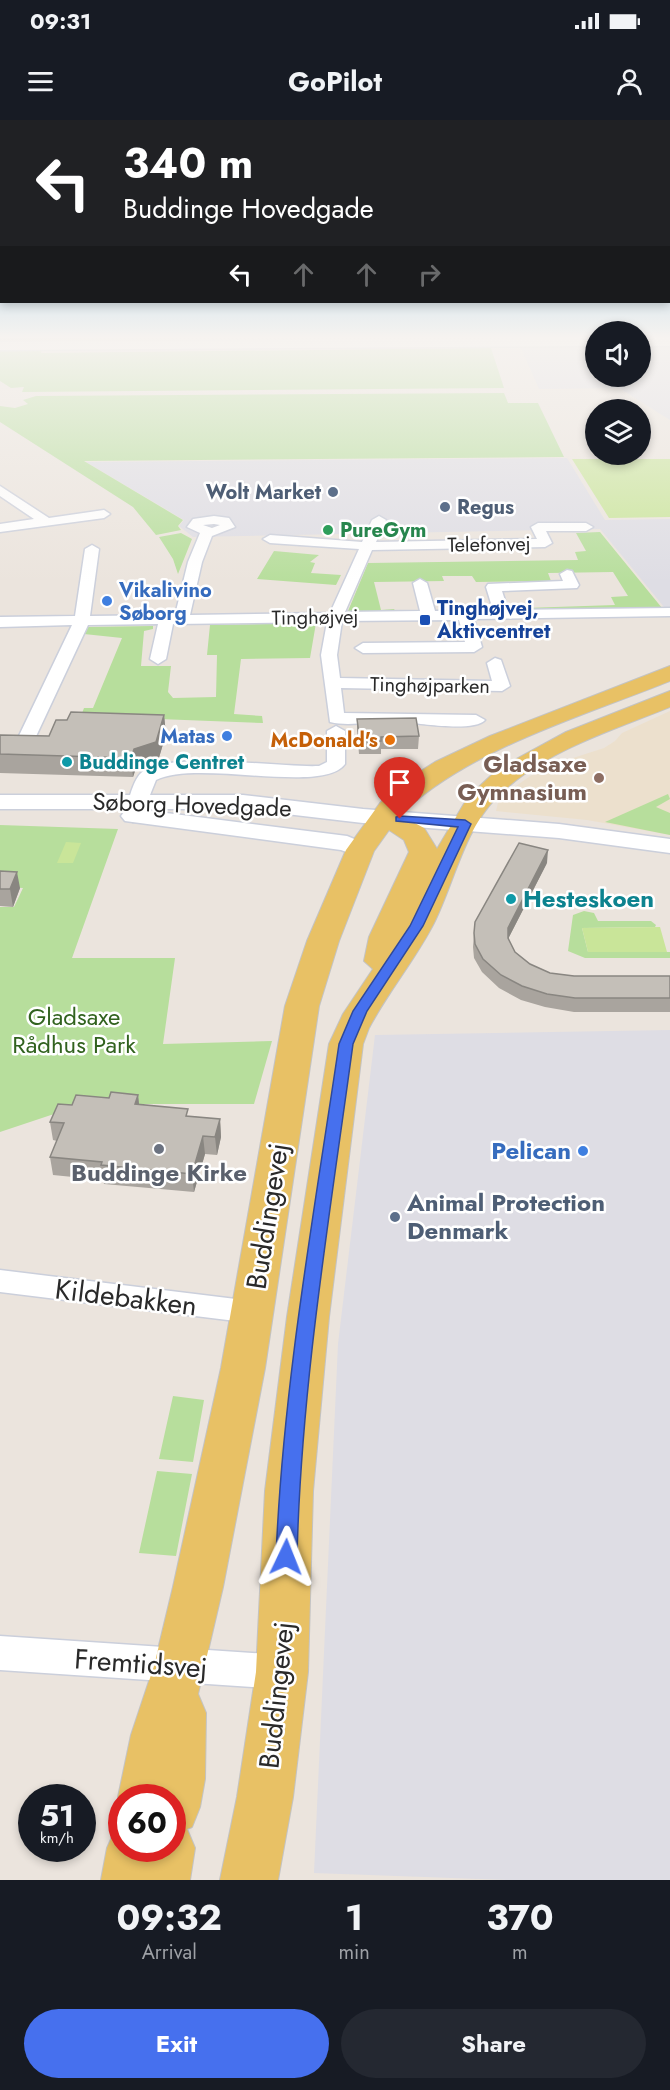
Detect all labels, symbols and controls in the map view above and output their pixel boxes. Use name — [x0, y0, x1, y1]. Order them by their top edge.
text: 09:31 — [30, 5, 91, 37]
text: GoPilot — [288, 62, 382, 101]
icon: menu — [24, 65, 57, 98]
icon: person — [613, 65, 646, 98]
text: 340 m — [123, 133, 253, 194]
icon: left — [24, 144, 102, 222]
text: Buddinge Hovedgade — [123, 189, 374, 228]
icon: left — [224, 258, 257, 291]
icon: ahead — [287, 258, 320, 291]
icon: ahead — [350, 258, 383, 291]
icon: right — [413, 258, 446, 291]
map controls — [585, 321, 651, 465]
button: sound — [585, 321, 651, 387]
button: layers — [585, 399, 651, 465]
place label: Wolt Market — [206, 478, 322, 507]
marker: Wolt Market — [326, 485, 340, 499]
place label: Regus — [457, 493, 514, 522]
marker: Regus — [438, 500, 452, 514]
place label: PureGym — [340, 516, 426, 545]
marker: PureGym — [321, 523, 335, 537]
street label: Telefonvej — [447, 529, 531, 560]
place label: Vikalivino Søborg — [118, 576, 212, 628]
marker: Vikalivino Søborg — [100, 594, 114, 608]
place label: Tinghøjvej, Aktivcentret — [436, 594, 551, 646]
street label: Tinghøjvej — [271, 602, 359, 633]
marker: Tinghøjvej, Aktivcentret — [418, 613, 432, 627]
street label: Tinghøjparken — [370, 670, 490, 701]
place label: Matas — [160, 722, 215, 751]
place label: McDonald's — [271, 726, 378, 755]
marker: Matas — [220, 729, 234, 743]
marker: McDonald's — [383, 733, 397, 747]
place label: Gladsaxe Gymnasium — [457, 746, 587, 809]
place label: Buddinge Centret — [79, 748, 245, 777]
marker: Buddinge Centret — [60, 755, 74, 769]
pin — [374, 757, 425, 819]
icon: arrive — [383, 766, 416, 799]
marker: Gladsaxe Gymnasium — [592, 771, 606, 785]
street label: Søborg Hovedgade — [92, 784, 292, 825]
place label: Hesteskoen — [523, 881, 654, 916]
marker: Hesteskoen — [504, 892, 518, 906]
park label: Gladsaxe Rådhus Park — [12, 999, 136, 1062]
place label: Pelican — [491, 1133, 571, 1168]
street label: Buddingevej — [236, 1140, 299, 1292]
marker: Buddinge Kirke — [152, 1142, 166, 1156]
marker: Pelican — [576, 1144, 590, 1158]
place label: Buddinge Kirke — [71, 1155, 247, 1190]
place label: Animal Protection Denmark — [406, 1185, 605, 1248]
marker: Animal Protection Denmark — [388, 1210, 402, 1224]
street label: Kildebakken — [53, 1268, 199, 1327]
position arrow — [254, 1525, 318, 1589]
street label: Buddingevej — [248, 1620, 305, 1771]
street label: Fremtidsvej — [73, 1638, 209, 1689]
speed limit sign: 60 — [108, 1784, 186, 1862]
text: 51 — [40, 1794, 74, 1837]
text: km/h — [40, 1827, 74, 1849]
text: 09:32 — [116, 1891, 222, 1943]
text: 1 — [345, 1891, 363, 1943]
text: 370 — [486, 1891, 554, 1943]
text: Arrival — [142, 1938, 197, 1967]
text: min — [338, 1938, 370, 1967]
text: m — [512, 1938, 528, 1967]
button: Exit — [24, 2009, 329, 2078]
button: Share — [341, 2009, 646, 2078]

